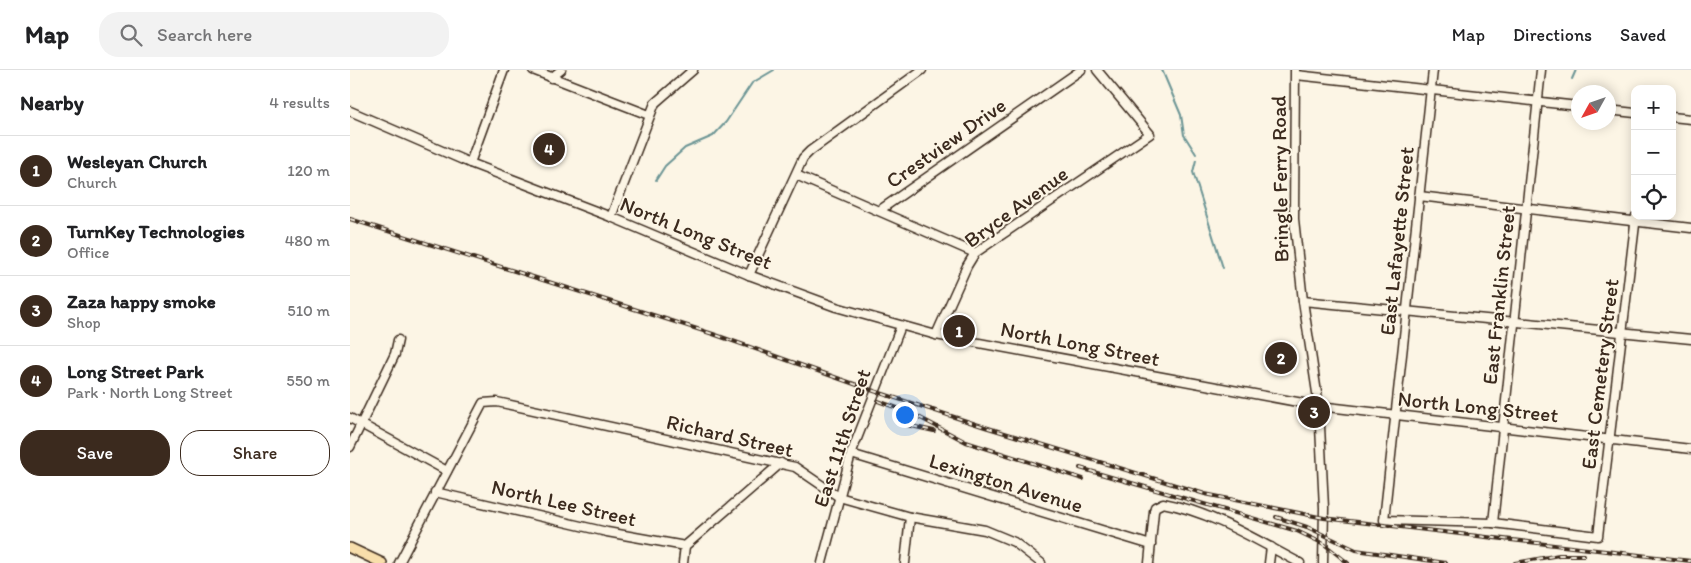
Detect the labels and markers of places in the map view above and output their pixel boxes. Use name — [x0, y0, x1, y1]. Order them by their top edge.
pin: 4 — [533, 130, 565, 168]
pin: 1 — [943, 312, 975, 350]
pin: 2 — [1265, 339, 1297, 377]
pin: 3 — [1298, 393, 1330, 431]

